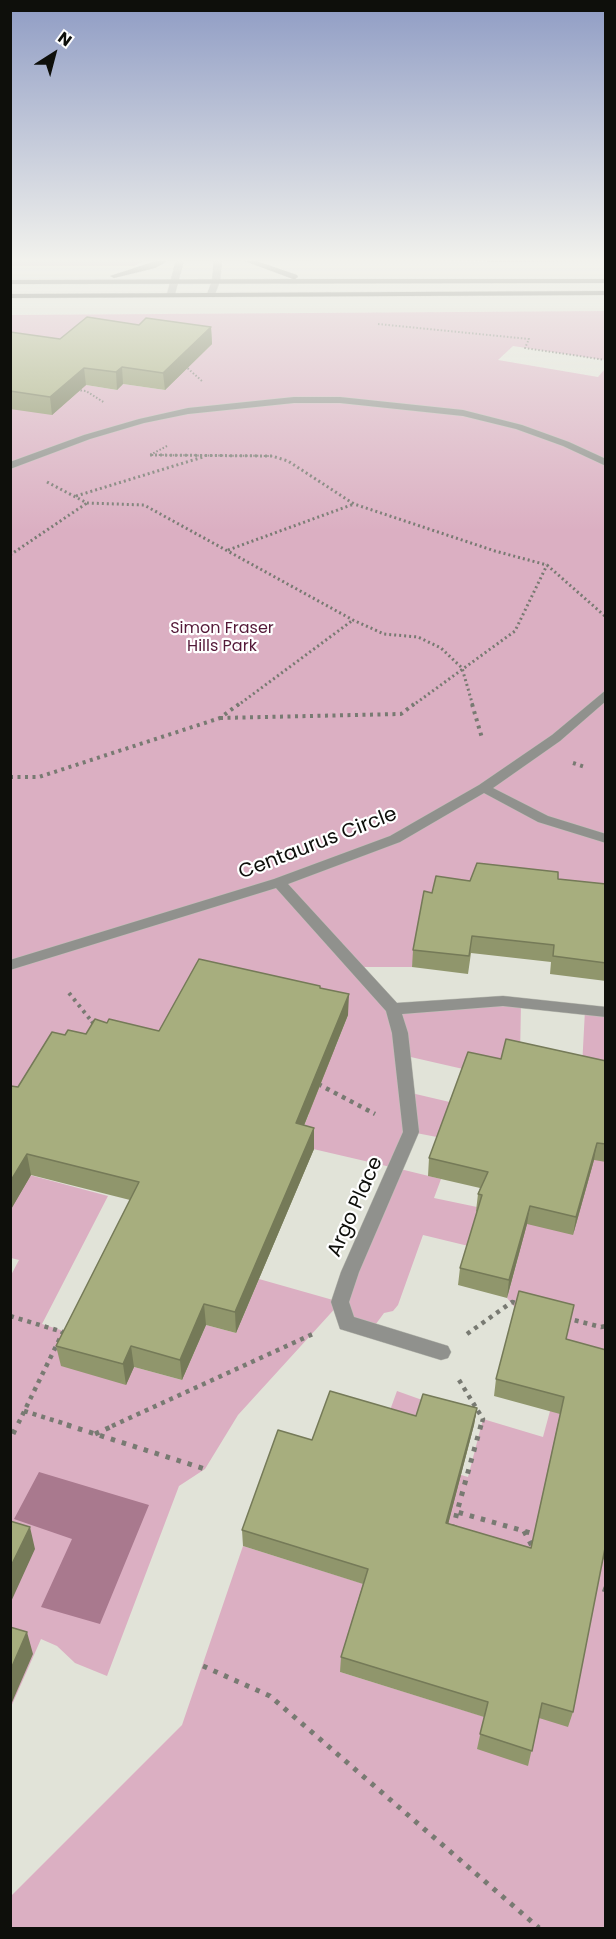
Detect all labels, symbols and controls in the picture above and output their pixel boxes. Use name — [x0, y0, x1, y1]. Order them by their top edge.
north arrow — [24, 24, 84, 84]
text: N — [53, 26, 77, 52]
park label: Simon Fraser Hills Park — [170, 619, 274, 657]
street label: Centaurus Circle — [235, 803, 401, 885]
street label: Argo Place — [323, 1153, 389, 1261]

